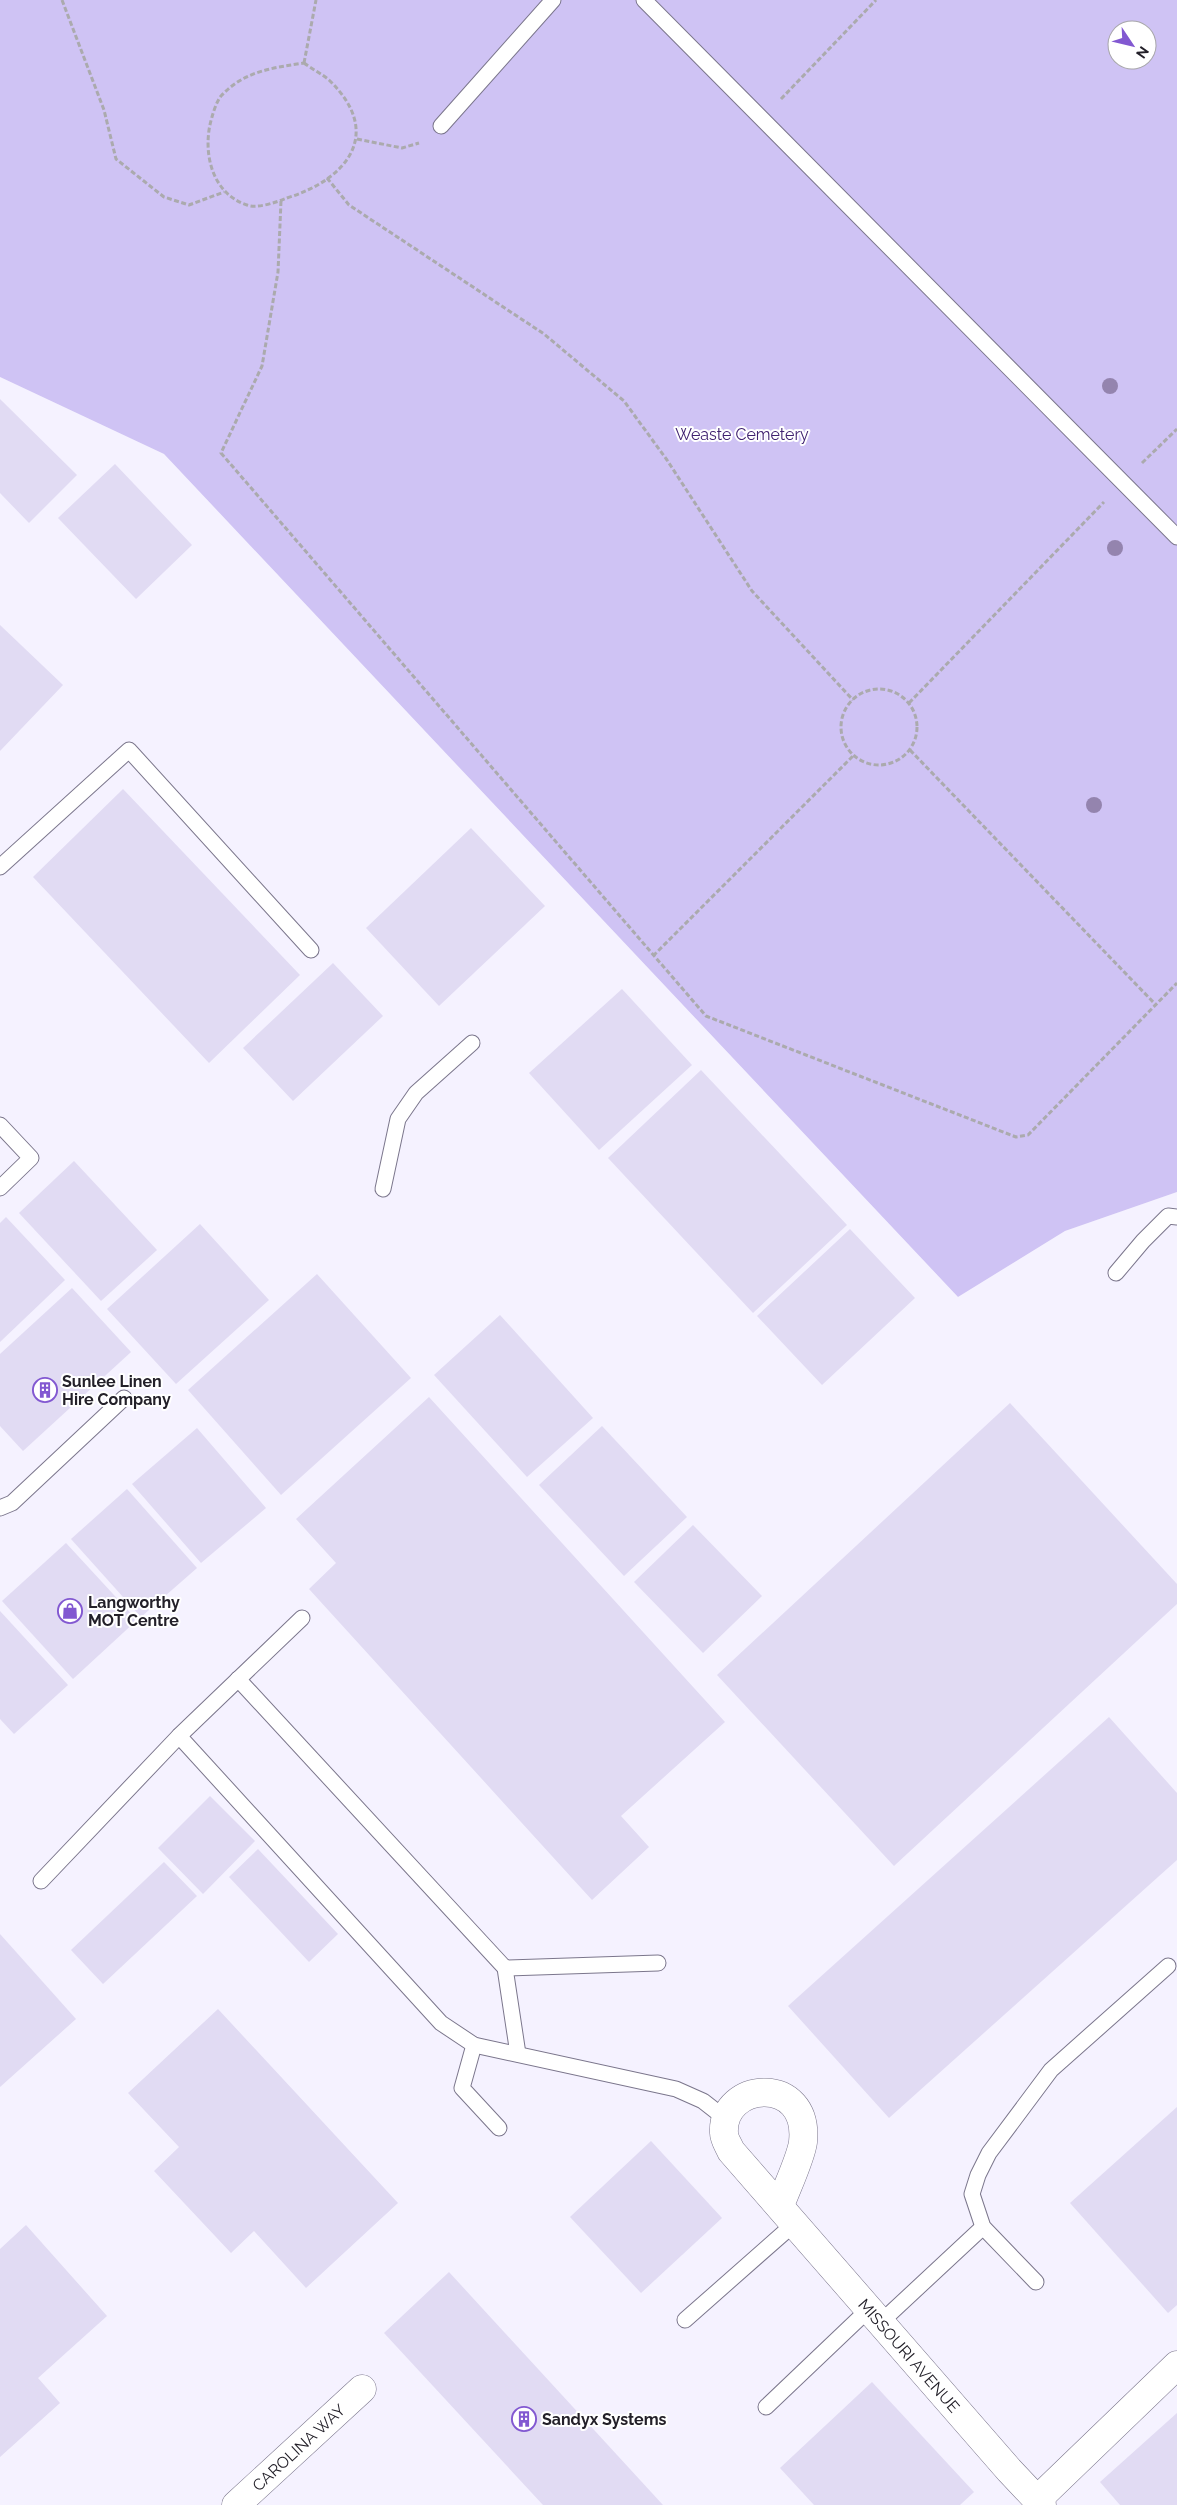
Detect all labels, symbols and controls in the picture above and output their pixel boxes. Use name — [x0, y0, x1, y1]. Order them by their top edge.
north arrow — [1107, 20, 1157, 70]
text: N — [1133, 43, 1152, 61]
park label: Weaste Cemetery — [675, 425, 809, 444]
place label: Sunlee Linen Hire Company — [62, 1372, 171, 1409]
building icon: Sunlee Linen Hire Company — [32, 1377, 58, 1403]
place label: Langworthy MOT Centre — [88, 1593, 180, 1630]
shop icon: Langworthy MOT Centre — [57, 1598, 83, 1624]
street label: MISSOURI AVENUE — [854, 2295, 964, 2417]
street label: CAROLINA WAY — [249, 2400, 350, 2495]
building icon: Sandyx Systems — [511, 2406, 537, 2432]
place label: Sandyx Systems — [542, 2410, 667, 2429]

